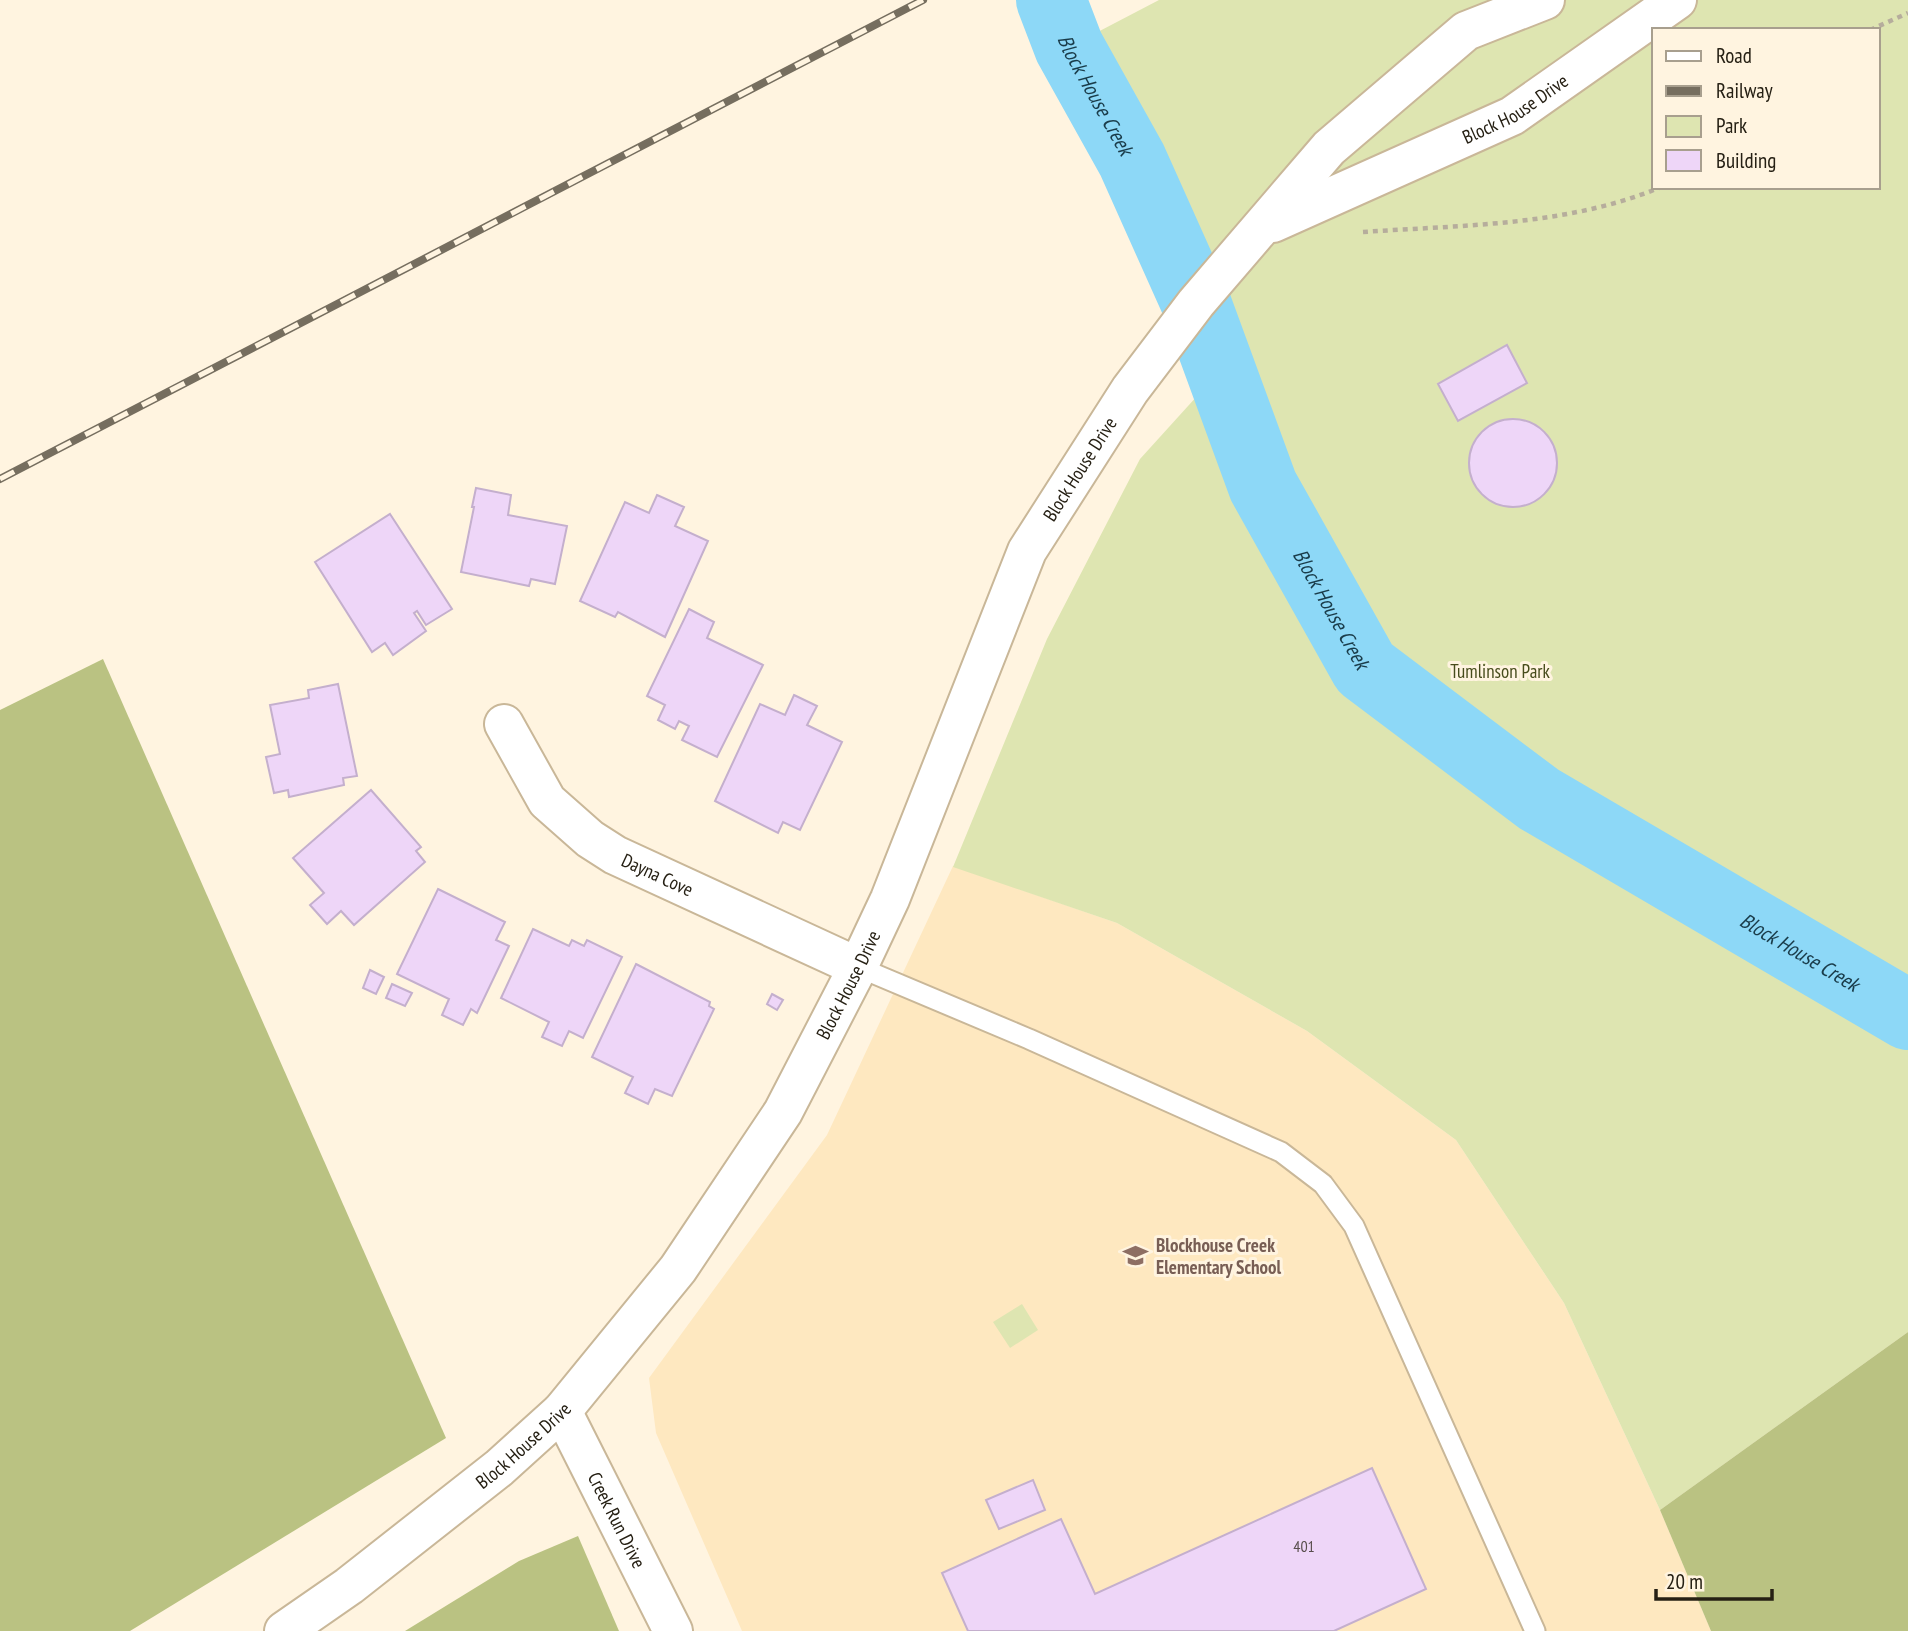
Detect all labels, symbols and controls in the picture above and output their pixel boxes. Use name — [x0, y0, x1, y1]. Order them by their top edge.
legend — [1652, 28, 1880, 189]
water label: Block House Creek — [1052, 31, 1141, 162]
text: Road — [1716, 42, 1752, 69]
street label: Block House Drive — [1458, 68, 1573, 149]
text: Railway — [1716, 77, 1773, 104]
text: Park — [1716, 112, 1747, 139]
text: Building — [1716, 147, 1776, 174]
street label: Block House Drive — [1037, 412, 1122, 525]
water label: Block House Creek — [1287, 544, 1378, 676]
park label: Tumlinson Park — [1450, 659, 1550, 683]
street label: Dayna Cove — [618, 848, 697, 901]
water label: Block House Creek — [1735, 906, 1867, 999]
street label: Block House Drive — [811, 926, 886, 1043]
place label: Blockhouse Creek Elementary School — [1156, 1233, 1281, 1279]
school or university icon: Blockhouse Creek Elementary School — [1122, 1242, 1150, 1270]
street label: Block House Drive — [471, 1397, 576, 1494]
street label: Creek Run Drive — [583, 1468, 651, 1572]
house number: 401 — [1293, 1536, 1315, 1556]
scale bar — [1656, 1558, 1772, 1602]
text: 20 m — [1666, 1568, 1703, 1595]

